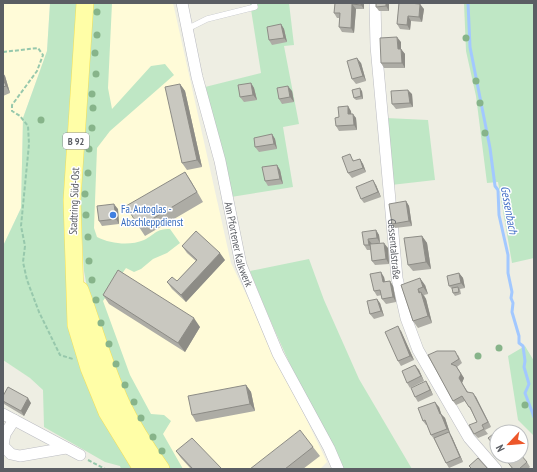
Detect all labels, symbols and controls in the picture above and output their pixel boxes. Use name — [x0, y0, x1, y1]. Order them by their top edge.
road number: B 92 — [63, 133, 89, 149]
street label: Stadtring Süd-Ost — [66, 167, 82, 235]
water label: Gessenbach — [498, 185, 521, 236]
street label: Am Pfortener Kalkwerk — [221, 200, 257, 290]
place label: Fa. Autoglas - Abschleppdienst — [121, 202, 183, 229]
marker: Fa. Autoglas - Abschleppdienst — [108, 210, 118, 220]
street label: Gessentalstraße — [385, 218, 404, 281]
north arrow — [489, 424, 529, 464]
text: N — [492, 443, 508, 454]

